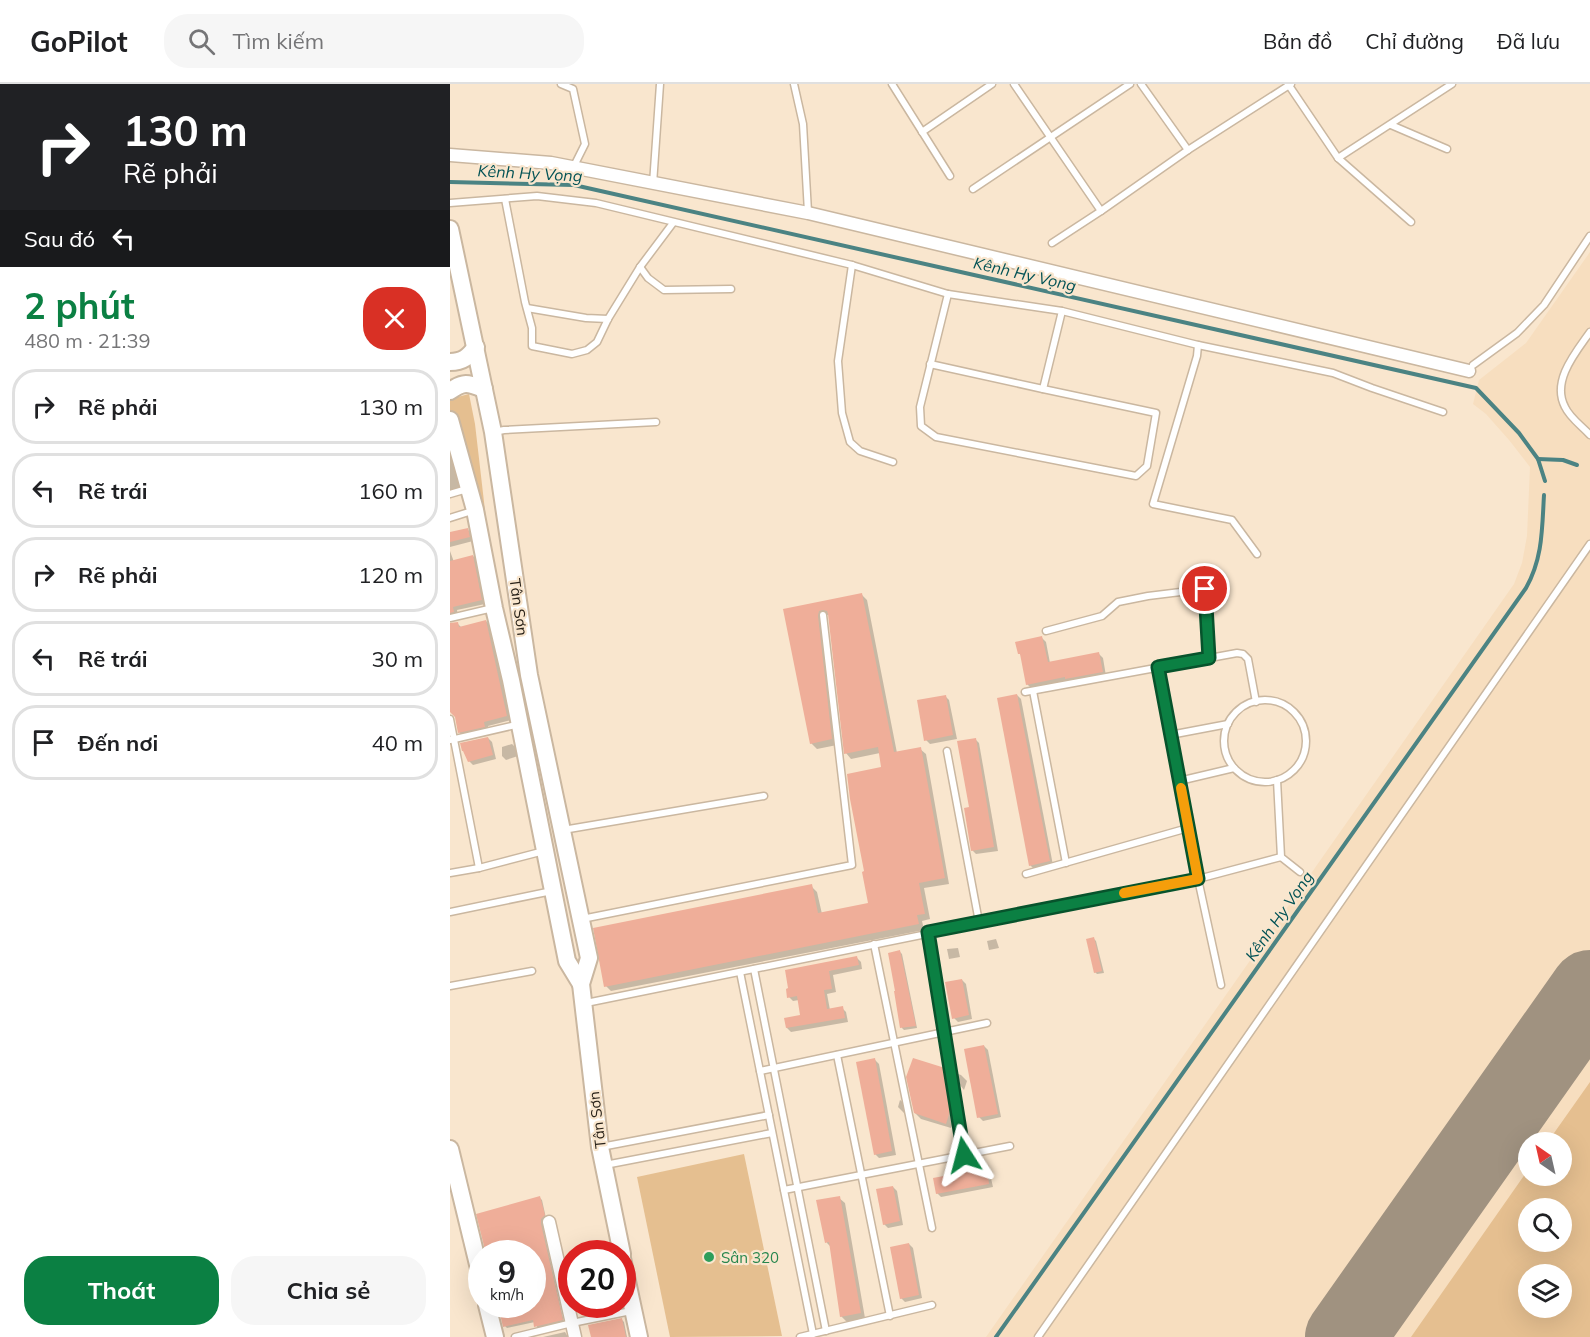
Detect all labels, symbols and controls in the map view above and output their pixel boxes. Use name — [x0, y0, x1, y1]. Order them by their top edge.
search box — [164, 14, 584, 68]
text: GoPilot — [30, 24, 128, 59]
icon: search — [185, 25, 218, 58]
text: Tìm kiếm — [233, 27, 324, 55]
text: Bản đồ — [1263, 28, 1332, 54]
text: Chỉ đường — [1365, 28, 1464, 54]
text: Đã lưu — [1497, 28, 1560, 54]
text: 130 m — [123, 104, 248, 157]
icon: right — [24, 108, 102, 186]
text: Rẽ phải — [123, 156, 218, 190]
water label: Kênh Hy Vọng — [477, 160, 583, 186]
icon: left — [107, 222, 140, 255]
text: Sau đó — [24, 225, 95, 253]
water label: Kênh Hy Vọng — [972, 252, 1079, 296]
text: 2 phút — [24, 283, 135, 328]
button: close — [363, 287, 426, 350]
text: 480 m · 21:39 — [24, 328, 150, 353]
icon: right — [27, 390, 60, 423]
text: Rẽ phải — [78, 393, 158, 421]
text: 130 m — [358, 393, 423, 421]
icon: left — [27, 474, 60, 507]
text: Rẽ trái — [78, 477, 148, 505]
text: 160 m — [358, 477, 423, 505]
icon: right — [27, 558, 60, 591]
text: Rẽ phải — [78, 561, 158, 589]
text: 120 m — [358, 561, 423, 589]
pin — [1179, 563, 1230, 614]
icon: arrive — [1188, 572, 1221, 605]
street label: Tân Sơn — [506, 577, 532, 637]
icon: left — [27, 642, 60, 675]
text: Rẽ trái — [78, 645, 148, 673]
text: 30 m — [372, 645, 423, 673]
icon: arrive — [27, 726, 60, 759]
text: Đến nơi — [78, 729, 158, 757]
text: 40 m — [372, 729, 423, 757]
water label: Kênh Hy Vọng — [1241, 867, 1317, 965]
street label: Tân Sơn — [584, 1090, 610, 1150]
position arrow — [932, 1123, 996, 1187]
north arrow — [1518, 1132, 1572, 1186]
map controls — [1518, 1132, 1572, 1318]
button: search — [1518, 1198, 1572, 1252]
speed limit sign: 20 — [558, 1240, 636, 1318]
place label: Sân 320 — [721, 1248, 779, 1267]
marker: Sân 320 — [702, 1250, 716, 1264]
text: 9 — [498, 1253, 516, 1291]
button: Thoát — [24, 1256, 219, 1325]
button: Chia sẻ — [231, 1256, 426, 1325]
button: layers — [1518, 1264, 1572, 1318]
text: km/h — [490, 1285, 524, 1304]

